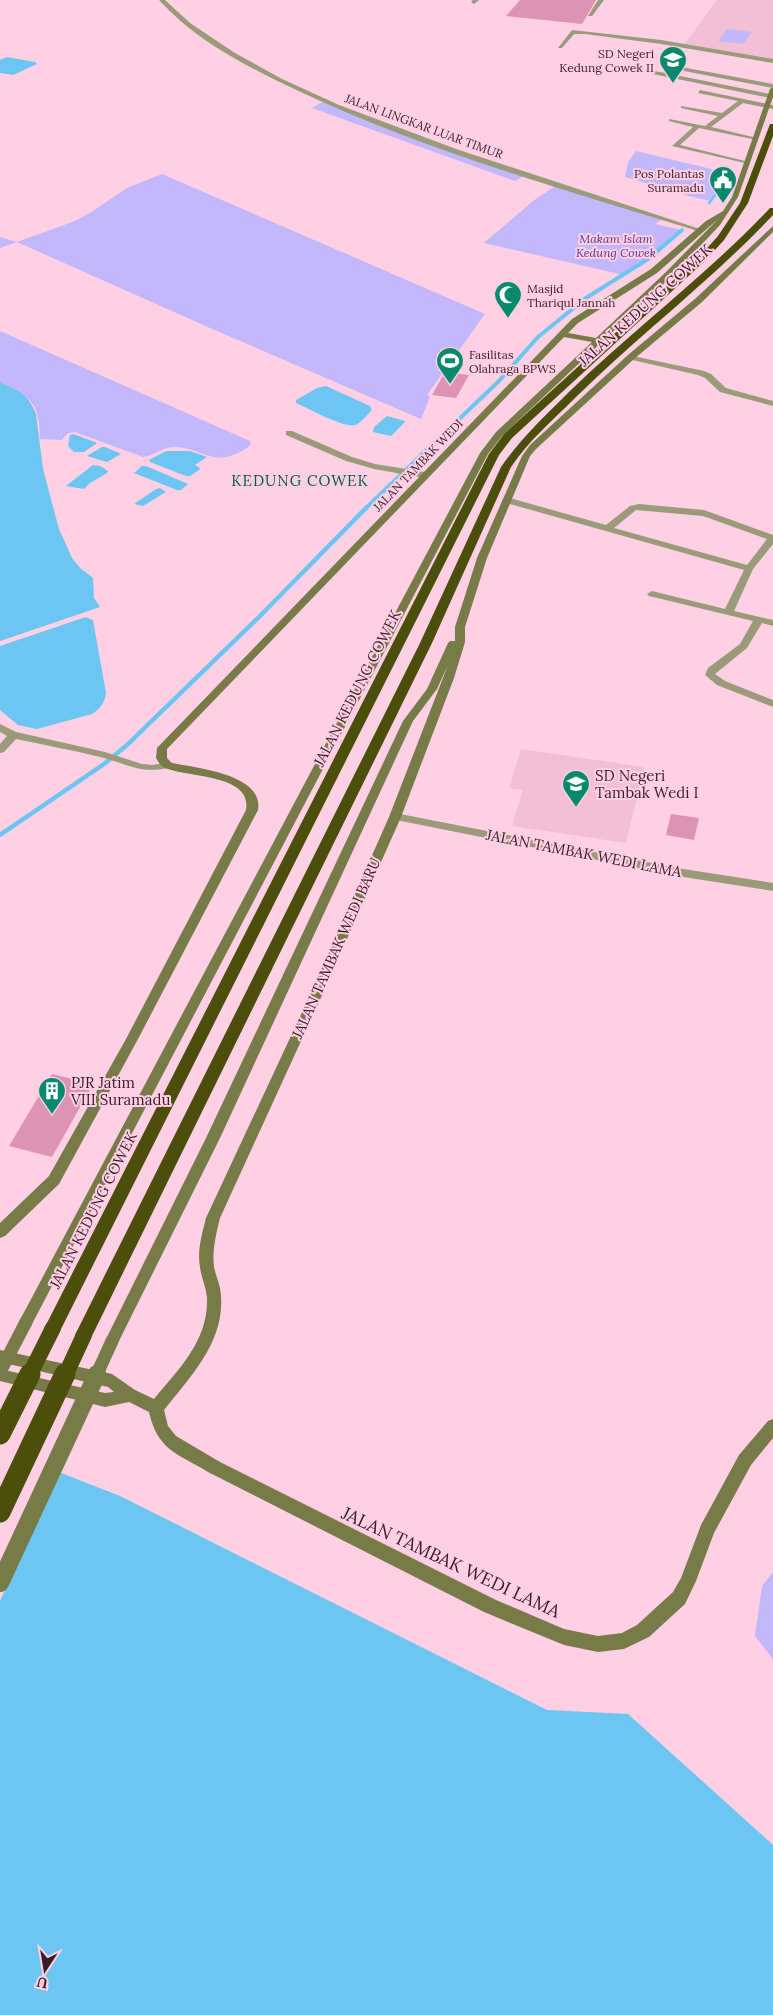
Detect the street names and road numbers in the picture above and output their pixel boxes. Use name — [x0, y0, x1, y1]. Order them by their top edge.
street label: JALAN LINGKAR LUAR TIMUR — [342, 90, 506, 162]
street label: JALAN KEDUNG COWEK — [573, 239, 716, 371]
street label: JALAN TAMBAK WEDI — [369, 416, 466, 515]
street label: JALAN KEDUNG COWEK — [309, 606, 405, 771]
street label: JALAN TAMBAK WEDI LAMA — [484, 825, 684, 881]
street label: JALAN TAMBAK WEDI BARU — [287, 855, 385, 1042]
street label: JALAN KEDUNG COWEK — [45, 1128, 141, 1293]
street label: JALAN TAMBAK WEDI LAMA — [337, 1501, 565, 1623]

